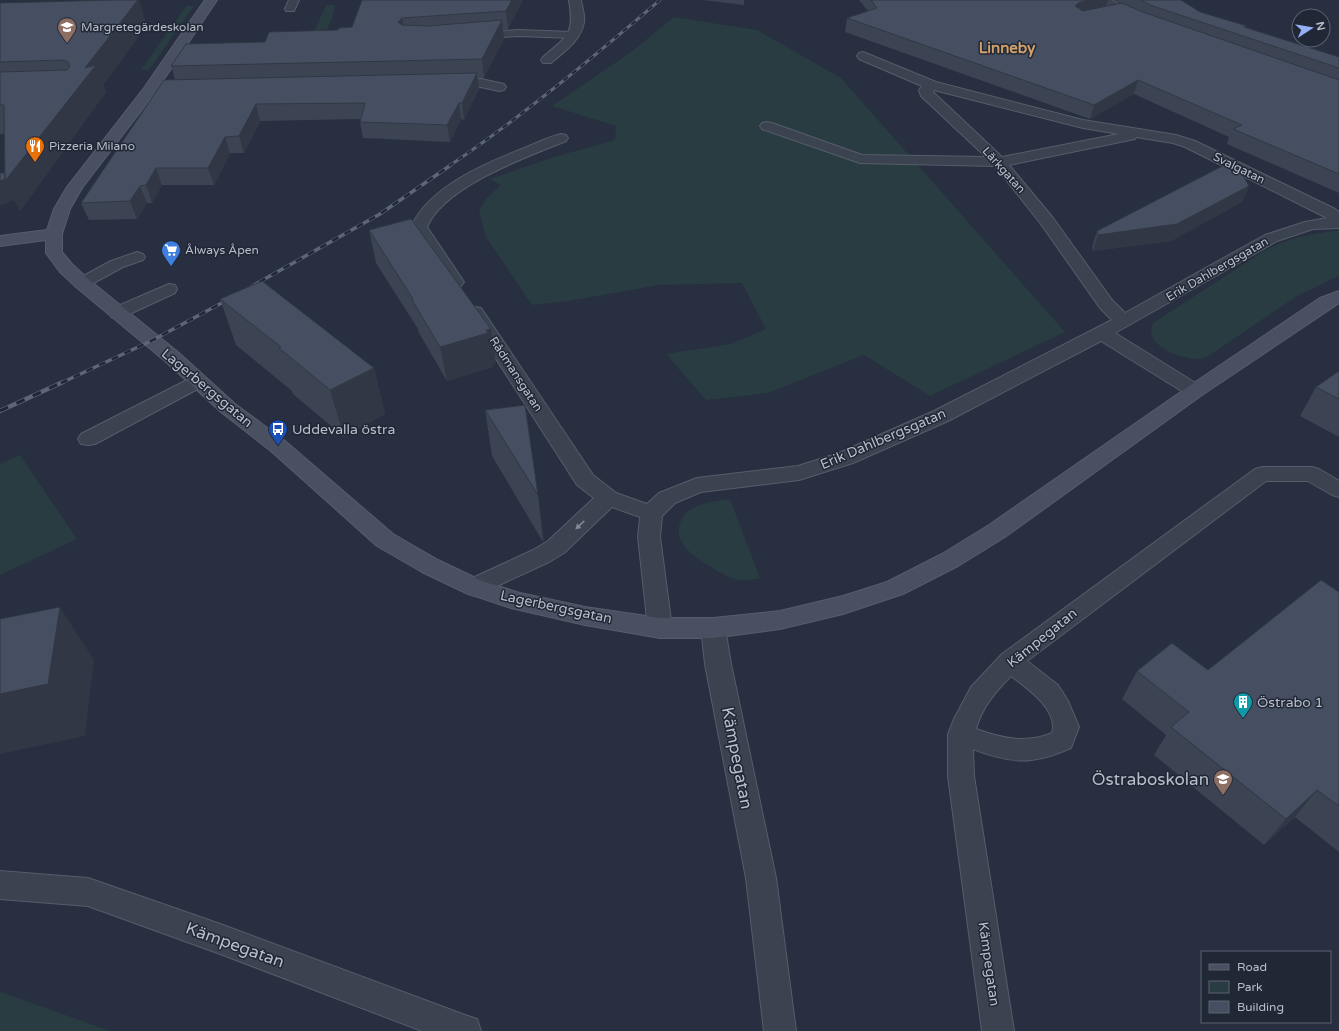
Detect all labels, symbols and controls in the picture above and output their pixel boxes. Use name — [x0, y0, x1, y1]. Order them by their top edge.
north arrow — [1291, 8, 1331, 48]
school or university icon: Margretegärdeskolan — [56, 16, 78, 44]
place label: Margretegärdeskolan — [81, 20, 203, 34]
text: N — [1313, 20, 1328, 32]
district label: Linneby — [979, 39, 1035, 58]
restaurant icon: Pizzeria Milano — [24, 135, 46, 163]
place label: Pizzeria Milano — [49, 139, 135, 153]
street label: Lärkgatan — [980, 144, 1028, 196]
street label: Svalgatan — [1211, 149, 1267, 187]
street label: Erik Dahlbergsgatan — [1163, 234, 1271, 304]
supermarket icon: Ålways Åpen — [160, 239, 182, 267]
place label: Ålways Åpen — [185, 243, 259, 257]
street label: Rådmansgatan — [487, 334, 545, 414]
street label: Lagerbergsgatan — [158, 345, 256, 431]
street label: Erik Dahlbergsgatan — [818, 405, 948, 473]
bus stop icon: Uddevalla östra — [267, 418, 289, 446]
place label: Uddevalla östra — [292, 421, 395, 438]
one-way arrow — [575, 520, 585, 530]
street label: Lagerbergsgatan — [499, 587, 613, 627]
street label: Kämpegatan — [1004, 605, 1080, 671]
building icon: Östrabo 1 — [1232, 691, 1254, 719]
place label: Östrabo 1 — [1257, 694, 1323, 711]
street label: Kämpegatan — [717, 705, 757, 811]
school or university icon: Östraboskolan — [1212, 768, 1234, 796]
place label: Östraboskolan — [1092, 769, 1209, 790]
street label: Kämpegatan — [183, 917, 287, 973]
street label: Kämpegatan — [975, 921, 1003, 1007]
legend — [1201, 951, 1331, 1023]
text: Road — [1237, 960, 1267, 974]
text: Park — [1237, 980, 1263, 994]
text: Building — [1237, 1000, 1284, 1014]

